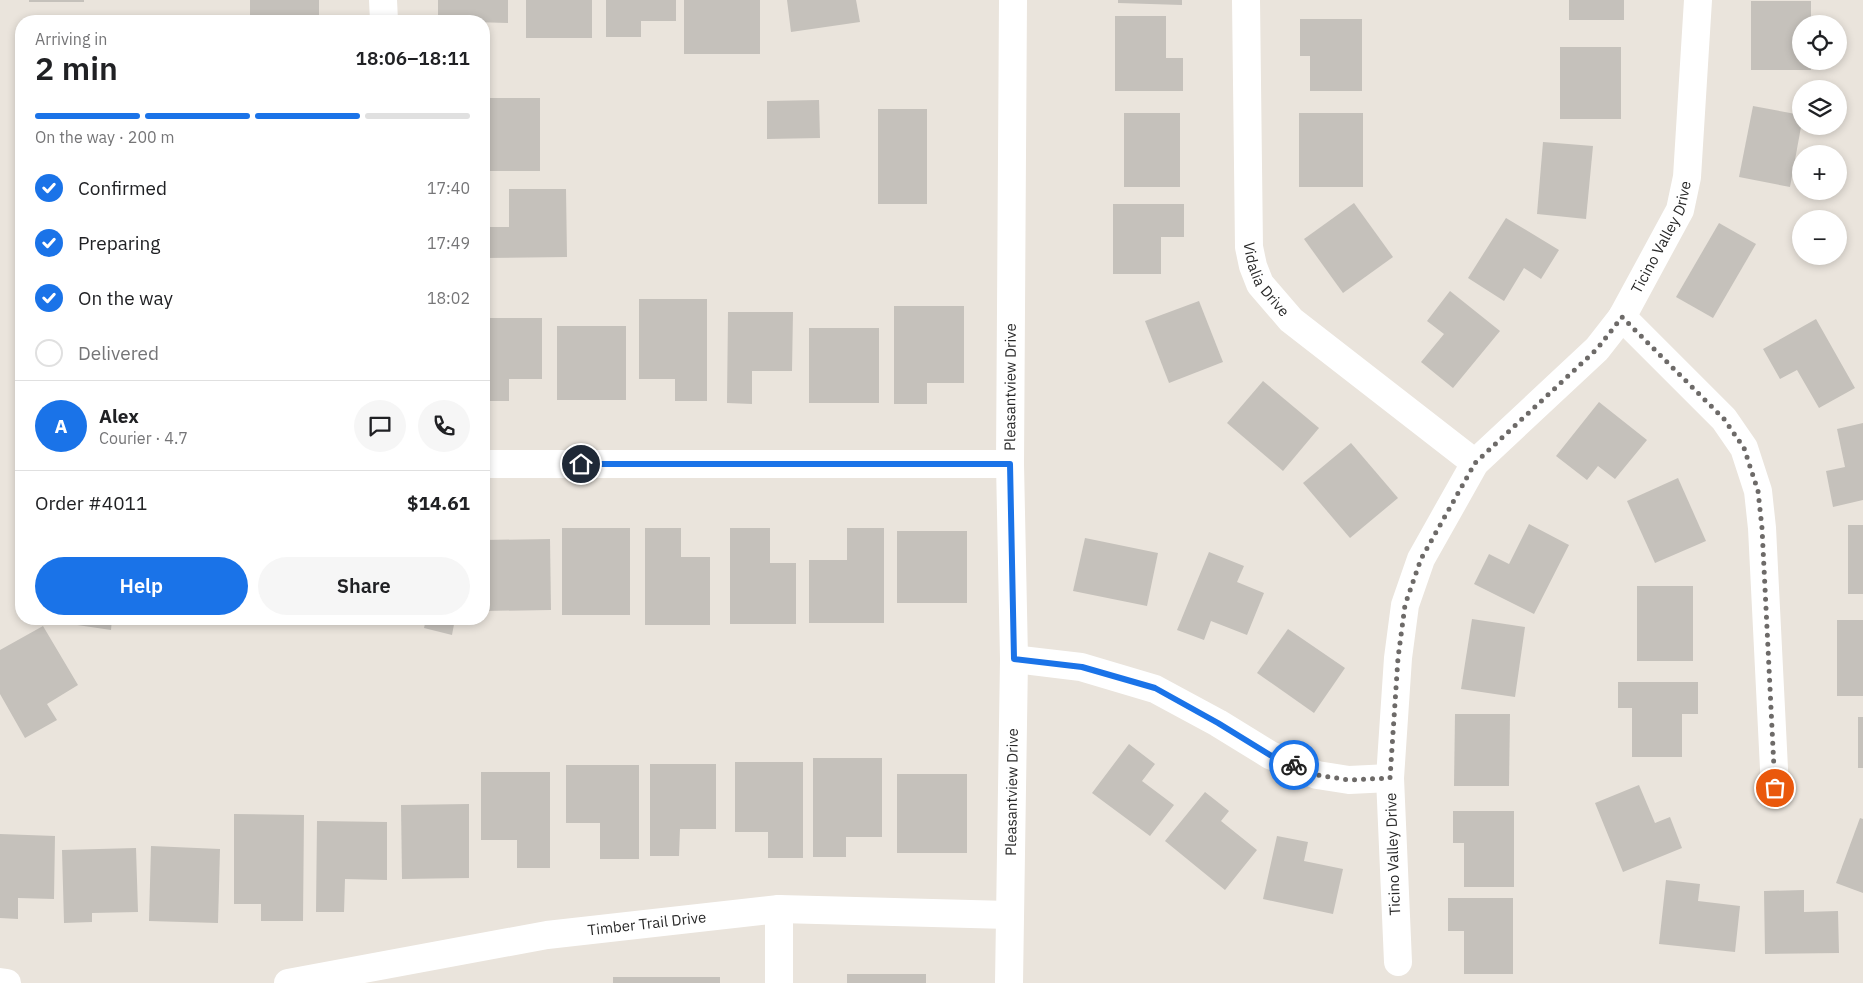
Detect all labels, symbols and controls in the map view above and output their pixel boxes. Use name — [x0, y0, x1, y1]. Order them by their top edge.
map controls — [1792, 15, 1847, 265]
button: locate — [1792, 15, 1847, 70]
text: Arriving in — [35, 29, 107, 49]
text: 18:06–18:11 — [356, 46, 470, 70]
text: 2 min — [35, 47, 118, 89]
button: layers — [1792, 80, 1847, 135]
text: On the way · 200 m — [35, 127, 174, 147]
button: + — [1792, 145, 1847, 200]
icon: check — [35, 174, 63, 202]
text: Confirmed — [78, 176, 167, 200]
text: 17:40 — [427, 178, 470, 198]
street label: Ticino Valley Drive — [1627, 179, 1695, 297]
button: − — [1792, 210, 1847, 265]
icon: check — [35, 229, 63, 257]
text: Preparing — [78, 231, 160, 255]
text: 17:49 — [427, 233, 470, 253]
street label: Vidalia Drive — [1240, 242, 1294, 320]
icon: check — [35, 284, 63, 312]
text: On the way — [78, 286, 173, 310]
text: 18:02 — [427, 288, 470, 308]
street label: Pleasantview Drive — [1000, 323, 1020, 451]
text: Delivered — [78, 341, 159, 365]
button: chat — [354, 400, 406, 452]
button: phone — [418, 400, 470, 452]
text: Alex — [99, 404, 139, 428]
text: A — [54, 414, 68, 438]
text: Courier · 4.7 — [99, 428, 188, 448]
pin — [560, 443, 602, 485]
icon: home — [567, 450, 595, 478]
text: Order #4011 — [35, 491, 147, 515]
text: $14.61 — [407, 491, 470, 515]
button: Help — [35, 557, 248, 615]
button: Share — [258, 557, 470, 615]
street label: Pleasantview Drive — [1001, 728, 1022, 856]
courier — [1269, 740, 1319, 790]
icon: bike — [1280, 751, 1308, 779]
pin — [1754, 767, 1796, 809]
icon: bag — [1761, 774, 1789, 802]
street label: Ticino Valley Drive — [1381, 792, 1404, 916]
street label: Timber Trail Drive — [587, 907, 707, 939]

